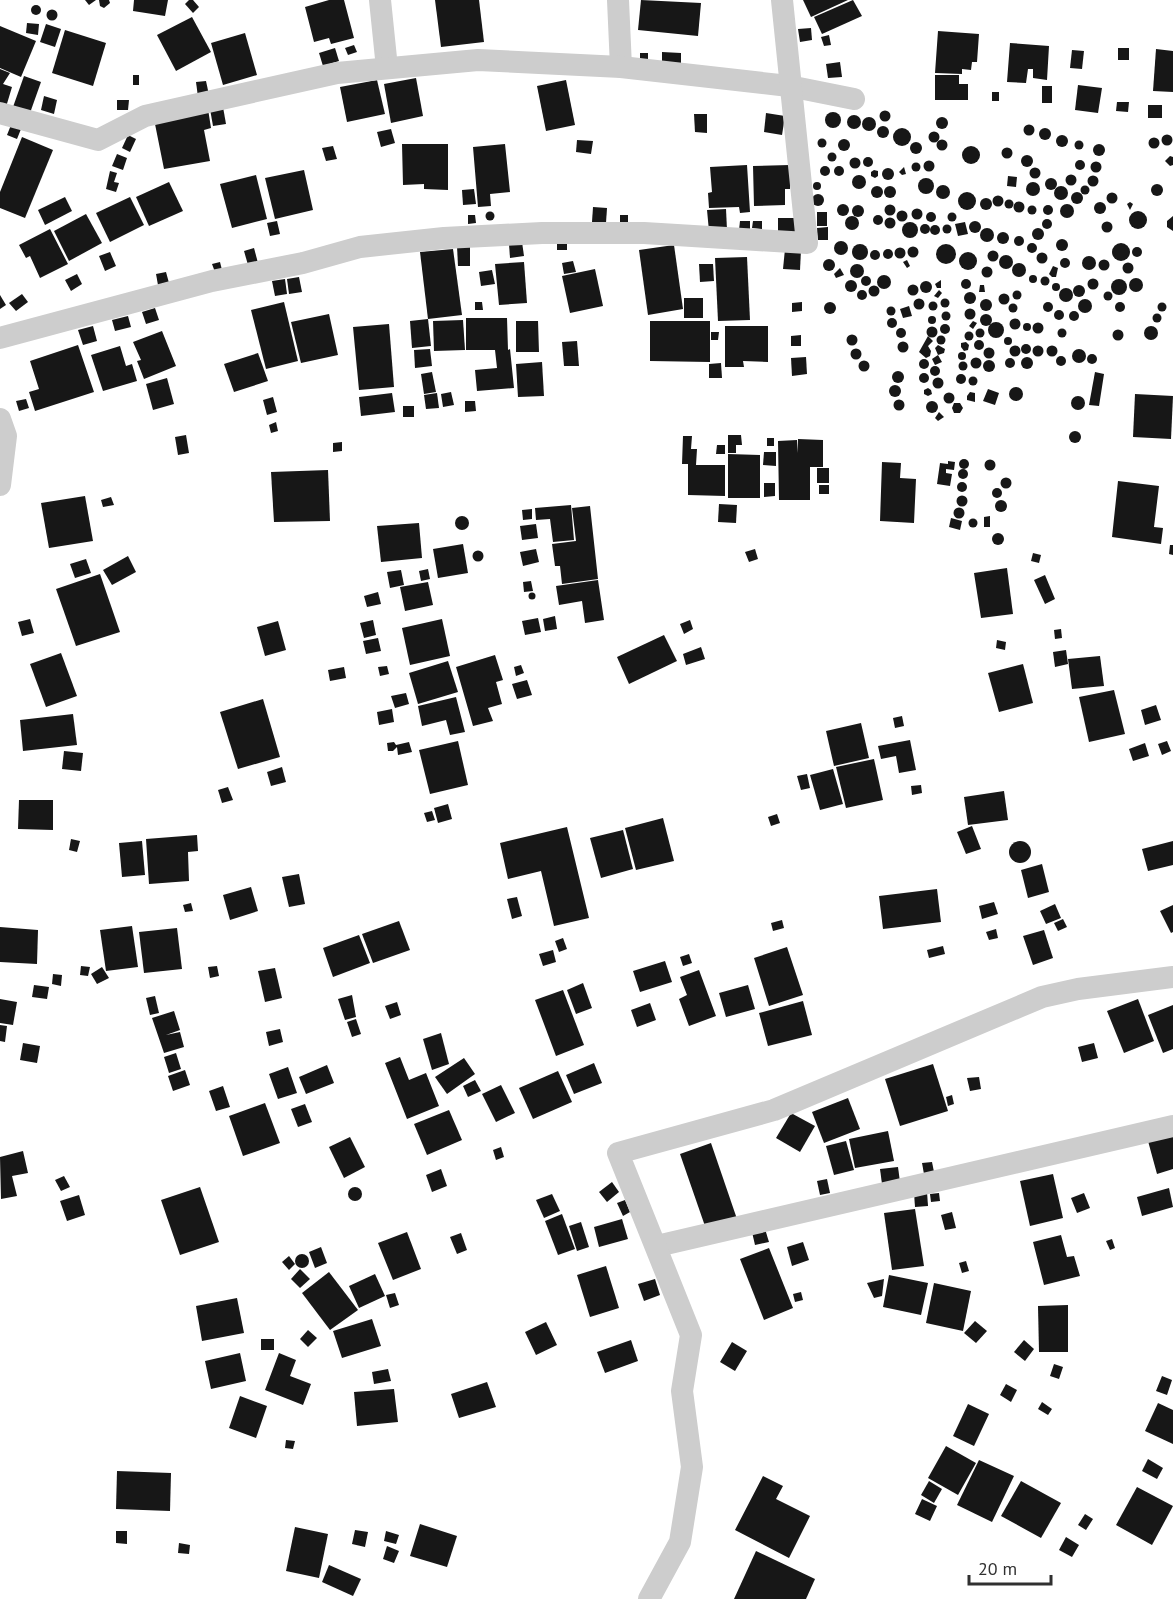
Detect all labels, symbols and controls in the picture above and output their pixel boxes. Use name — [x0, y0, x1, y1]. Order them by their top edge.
scale bar — [969, 1548, 1052, 1586]
text: 20 m — [978, 1557, 1017, 1580]

